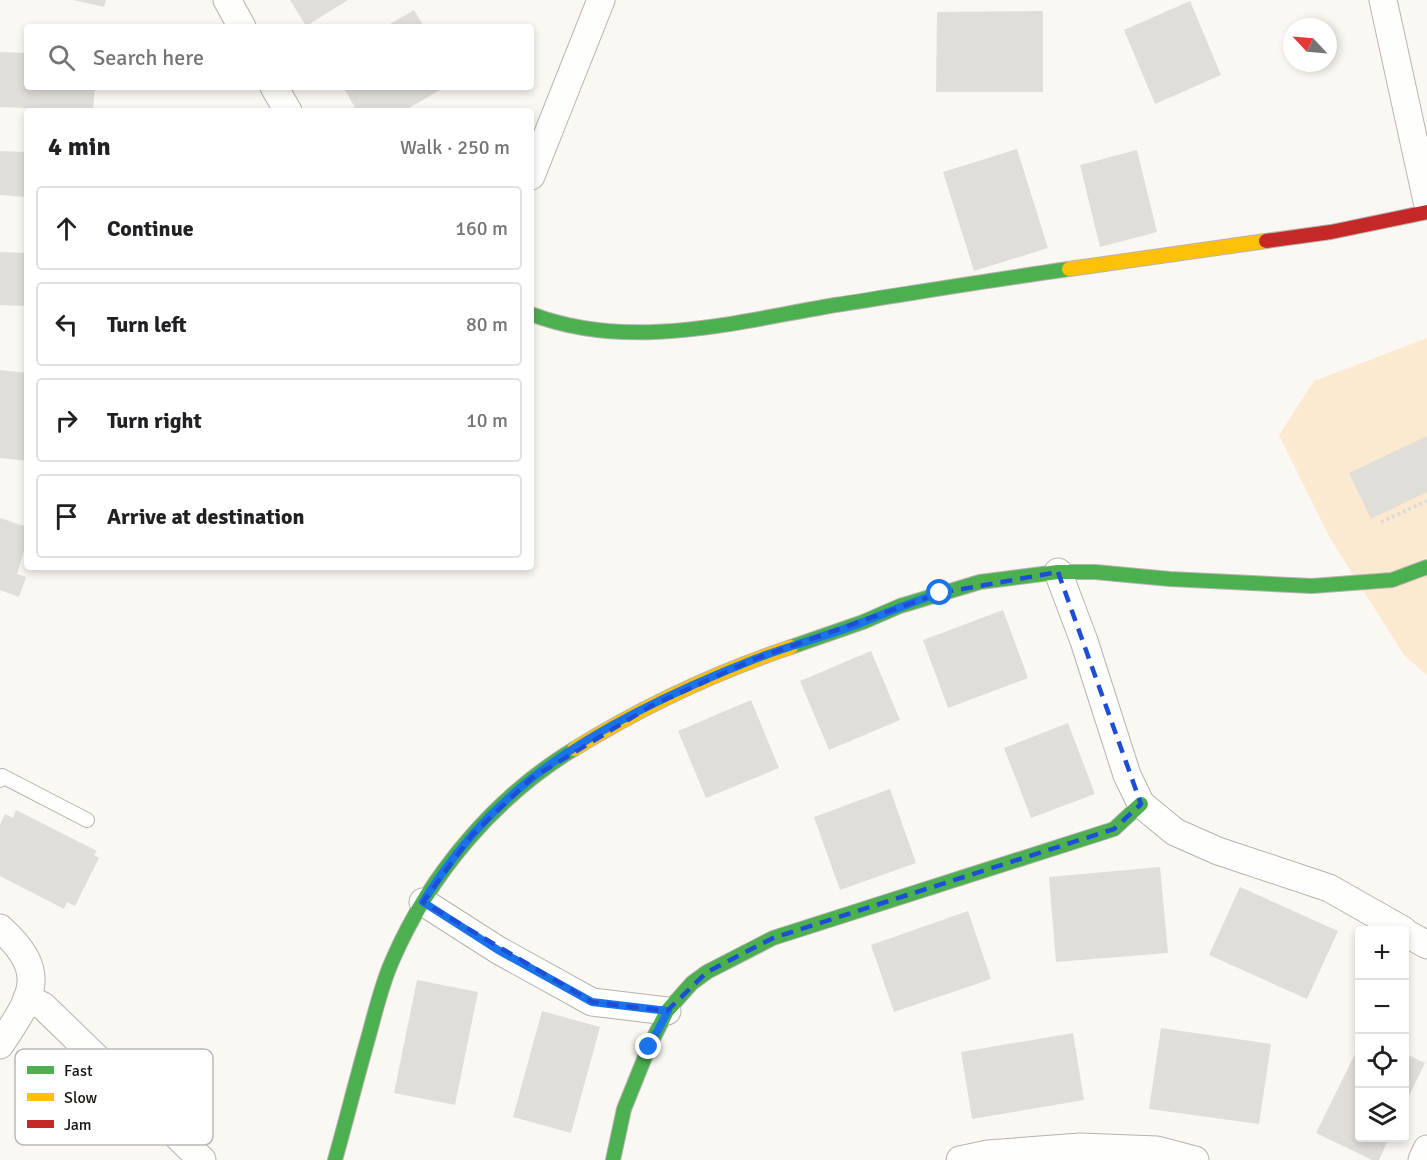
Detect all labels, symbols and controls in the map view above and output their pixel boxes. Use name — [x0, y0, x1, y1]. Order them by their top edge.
north arrow — [1283, 18, 1337, 72]
search box — [24, 24, 534, 90]
icon: search — [45, 41, 78, 74]
text: Search here — [93, 44, 204, 71]
text: 4 min — [48, 131, 111, 163]
text: Walk · 250 m — [400, 135, 510, 160]
icon: ahead — [50, 212, 83, 245]
text: Continue — [107, 215, 194, 242]
text: 160 m — [455, 216, 508, 241]
icon: left — [50, 308, 83, 341]
text: Turn left — [107, 311, 187, 338]
text: 80 m — [466, 312, 508, 337]
icon: right — [50, 404, 83, 437]
text: Turn right — [107, 407, 202, 434]
text: 10 m — [466, 408, 508, 433]
icon: arrive — [50, 500, 83, 533]
text: Arrive at destination — [107, 503, 304, 530]
route start — [926, 579, 952, 605]
map controls — [1355, 926, 1409, 1142]
button: + — [1355, 926, 1409, 980]
button: − — [1355, 980, 1409, 1034]
route end — [635, 1033, 661, 1059]
button: locate — [1355, 1034, 1409, 1088]
legend — [15, 1049, 213, 1145]
text: Fast — [64, 1061, 93, 1081]
text: Slow — [64, 1088, 98, 1108]
button: layers — [1355, 1088, 1409, 1142]
text: Jam — [64, 1115, 92, 1135]

